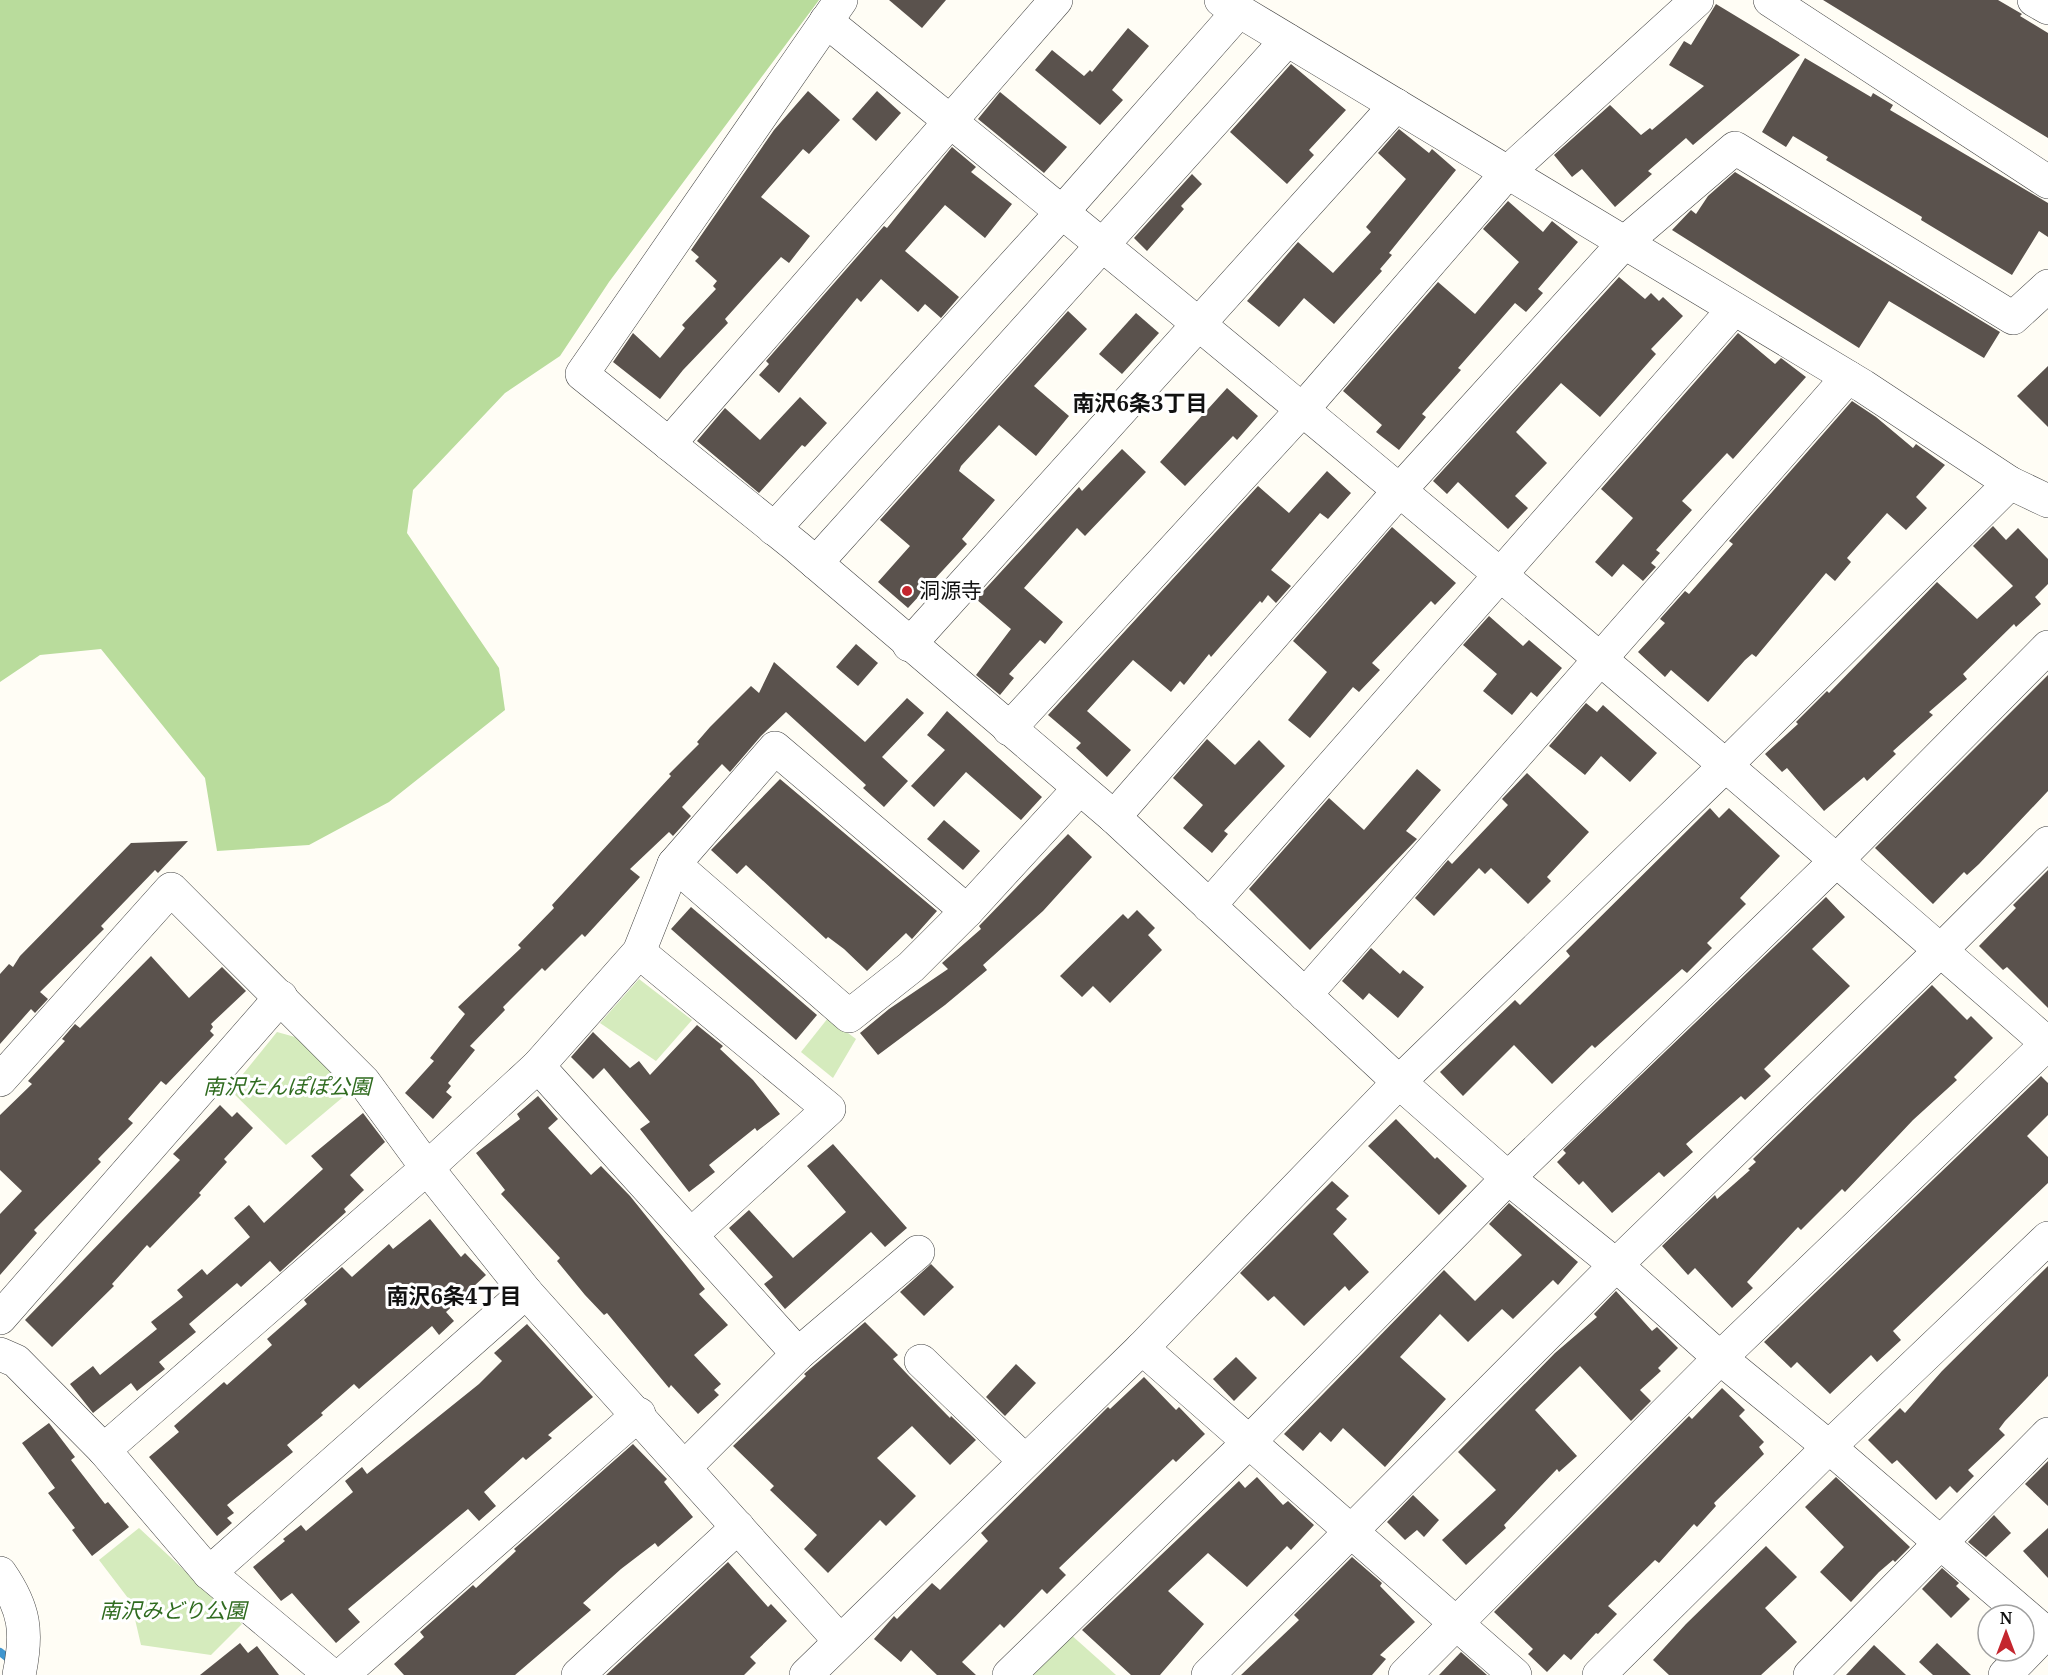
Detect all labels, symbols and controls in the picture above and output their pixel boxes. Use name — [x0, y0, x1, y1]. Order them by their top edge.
district label: 南沢6条3丁目 — [1073, 387, 1207, 417]
place label: 洞源寺 — [919, 576, 982, 604]
marker: 洞源寺 — [900, 584, 914, 598]
park label: 南沢たんぽぽ公園 — [203, 1072, 374, 1100]
district label: 南沢6条4丁目 — [387, 1280, 521, 1310]
park label: 南沢みどり公園 — [100, 1596, 249, 1624]
north arrow — [1976, 1603, 2036, 1663]
text: N — [2000, 1607, 2013, 1629]

